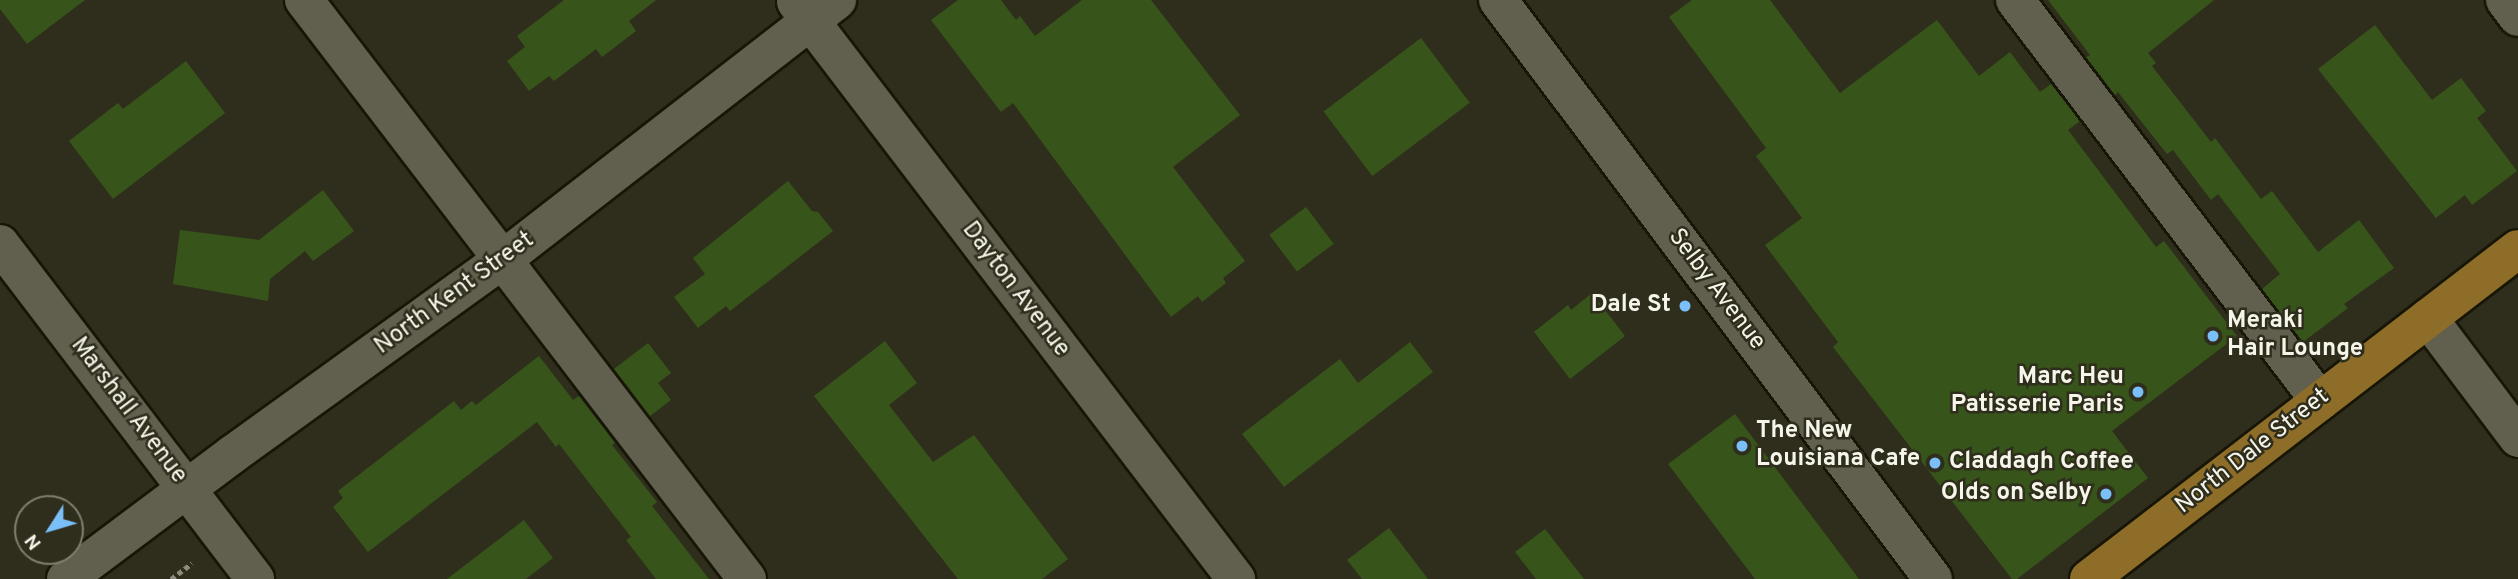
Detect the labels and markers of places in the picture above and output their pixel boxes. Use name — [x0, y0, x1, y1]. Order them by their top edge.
place label: Dale St — [1591, 292, 1671, 320]
marker: Dale St — [1677, 298, 1693, 314]
place label: Meraki Hair Lounge — [2227, 308, 2363, 364]
marker: Meraki Hair Lounge — [2205, 328, 2221, 344]
place label: Marc Heu Patisserie Paris — [1951, 364, 2124, 420]
marker: Marc Heu Patisserie Paris — [2130, 384, 2146, 400]
place label: The New Louisiana Cafe — [1756, 418, 1920, 474]
marker: The New Louisiana Cafe — [1734, 438, 1750, 454]
place label: Claddagh Coffee — [1949, 449, 2134, 477]
marker: Claddagh Coffee — [1927, 455, 1943, 471]
place label: Olds on Selby — [1941, 480, 2092, 508]
marker: Olds on Selby — [2098, 486, 2114, 502]

